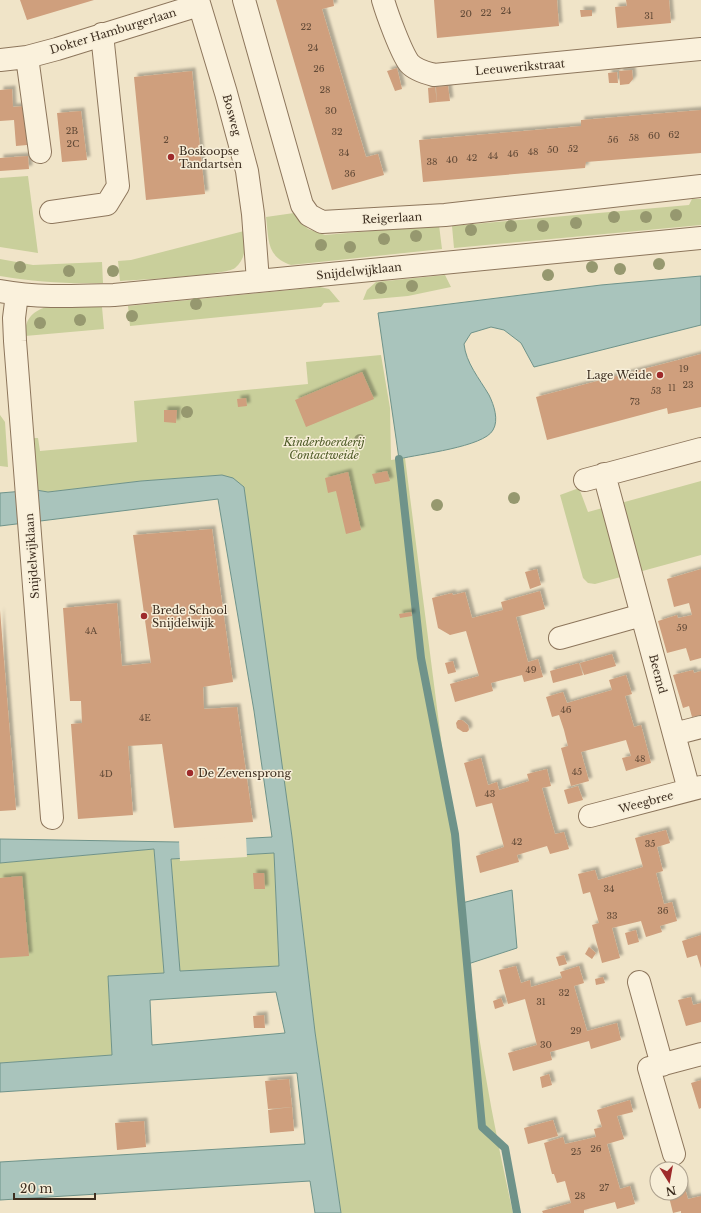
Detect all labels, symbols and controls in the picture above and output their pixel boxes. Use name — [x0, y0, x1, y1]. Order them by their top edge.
street label: Dokter Hamburgerlaan — [48, 5, 178, 57]
house number: 24 — [501, 5, 511, 16]
house number: 22 — [480, 7, 492, 18]
house number: 20 — [460, 8, 472, 19]
house number: 31 — [644, 10, 654, 21]
house number: 22 — [300, 21, 312, 32]
house number: 24 — [308, 42, 318, 53]
street label: Leeuwerikstraat — [475, 56, 566, 78]
house number: 26 — [313, 63, 325, 74]
house number: 28 — [320, 84, 331, 95]
street label: Bosweg — [220, 93, 244, 138]
house number: 30 — [325, 105, 337, 116]
house number: 2B — [66, 125, 78, 136]
house number: 32 — [331, 126, 343, 137]
house number: 62 — [668, 129, 680, 140]
house number: 60 — [648, 130, 660, 141]
house number: 58 — [629, 132, 639, 143]
house number: 2 — [163, 134, 169, 145]
house number: 56 — [608, 134, 619, 145]
house number: 2C — [67, 138, 79, 149]
house number: 52 — [568, 143, 578, 154]
place label: Boskoopse Tandartsen — [179, 144, 243, 171]
house number: 50 — [547, 144, 559, 155]
house number: 48 — [528, 146, 538, 157]
house number: 34 — [339, 147, 349, 158]
house number: 46 — [507, 148, 519, 159]
house number: 44 — [488, 150, 498, 161]
marker: Boskoopse Tandartsen — [166, 152, 176, 162]
house number: 42 — [467, 152, 477, 163]
house number: 40 — [446, 154, 458, 165]
house number: 38 — [427, 156, 438, 167]
house number: 36 — [344, 168, 356, 179]
street label: Reigerlaan — [362, 209, 423, 227]
street label: Snijdelwijklaan — [316, 260, 403, 282]
house number: 19 — [679, 363, 689, 374]
place label: Lage Weide — [586, 368, 652, 382]
marker: Lage Weide — [655, 370, 665, 380]
house number: 23 — [682, 379, 694, 390]
house number: 11 — [668, 382, 676, 393]
house number: 53 — [651, 385, 661, 396]
house number: 73 — [630, 396, 640, 407]
park label: Kinderboerderij Contactweide — [282, 435, 365, 462]
street label: Snijdelwijklaan — [22, 512, 42, 599]
place label: Brede School Snijdelwijk — [152, 603, 228, 630]
marker: Brede School Snijdelwijk — [139, 611, 149, 621]
house number: 59 — [677, 622, 688, 633]
house number: 4A — [85, 625, 98, 636]
street label: Beemd — [646, 653, 670, 696]
house number: 49 — [525, 664, 537, 675]
house number: 46 — [560, 704, 572, 715]
house number: 4E — [139, 712, 151, 723]
house number: 48 — [635, 753, 645, 764]
place label: De Zevensprong — [198, 766, 292, 780]
house number: 45 — [572, 766, 582, 777]
house number: 4D — [99, 768, 113, 779]
marker: De Zevensprong — [185, 768, 195, 778]
house number: 43 — [485, 788, 495, 799]
street label: Weegbree — [616, 788, 675, 816]
house number: 42 — [512, 836, 522, 847]
house number: 35 — [645, 838, 655, 849]
house number: 34 — [604, 883, 614, 894]
house number: 36 — [657, 905, 669, 916]
house number: 33 — [606, 910, 618, 921]
house number: 32 — [558, 987, 570, 998]
house number: 31 — [536, 996, 546, 1007]
house number: 29 — [570, 1025, 582, 1036]
house number: 30 — [540, 1039, 552, 1050]
house number: 26 — [590, 1143, 602, 1154]
house number: 25 — [571, 1146, 581, 1157]
north arrow — [649, 1161, 689, 1201]
scale bar — [14, 1175, 95, 1201]
text: 20 m — [20, 1181, 52, 1196]
house number: 27 — [599, 1182, 610, 1193]
text: N — [664, 1183, 677, 1199]
house number: 28 — [575, 1190, 586, 1201]

